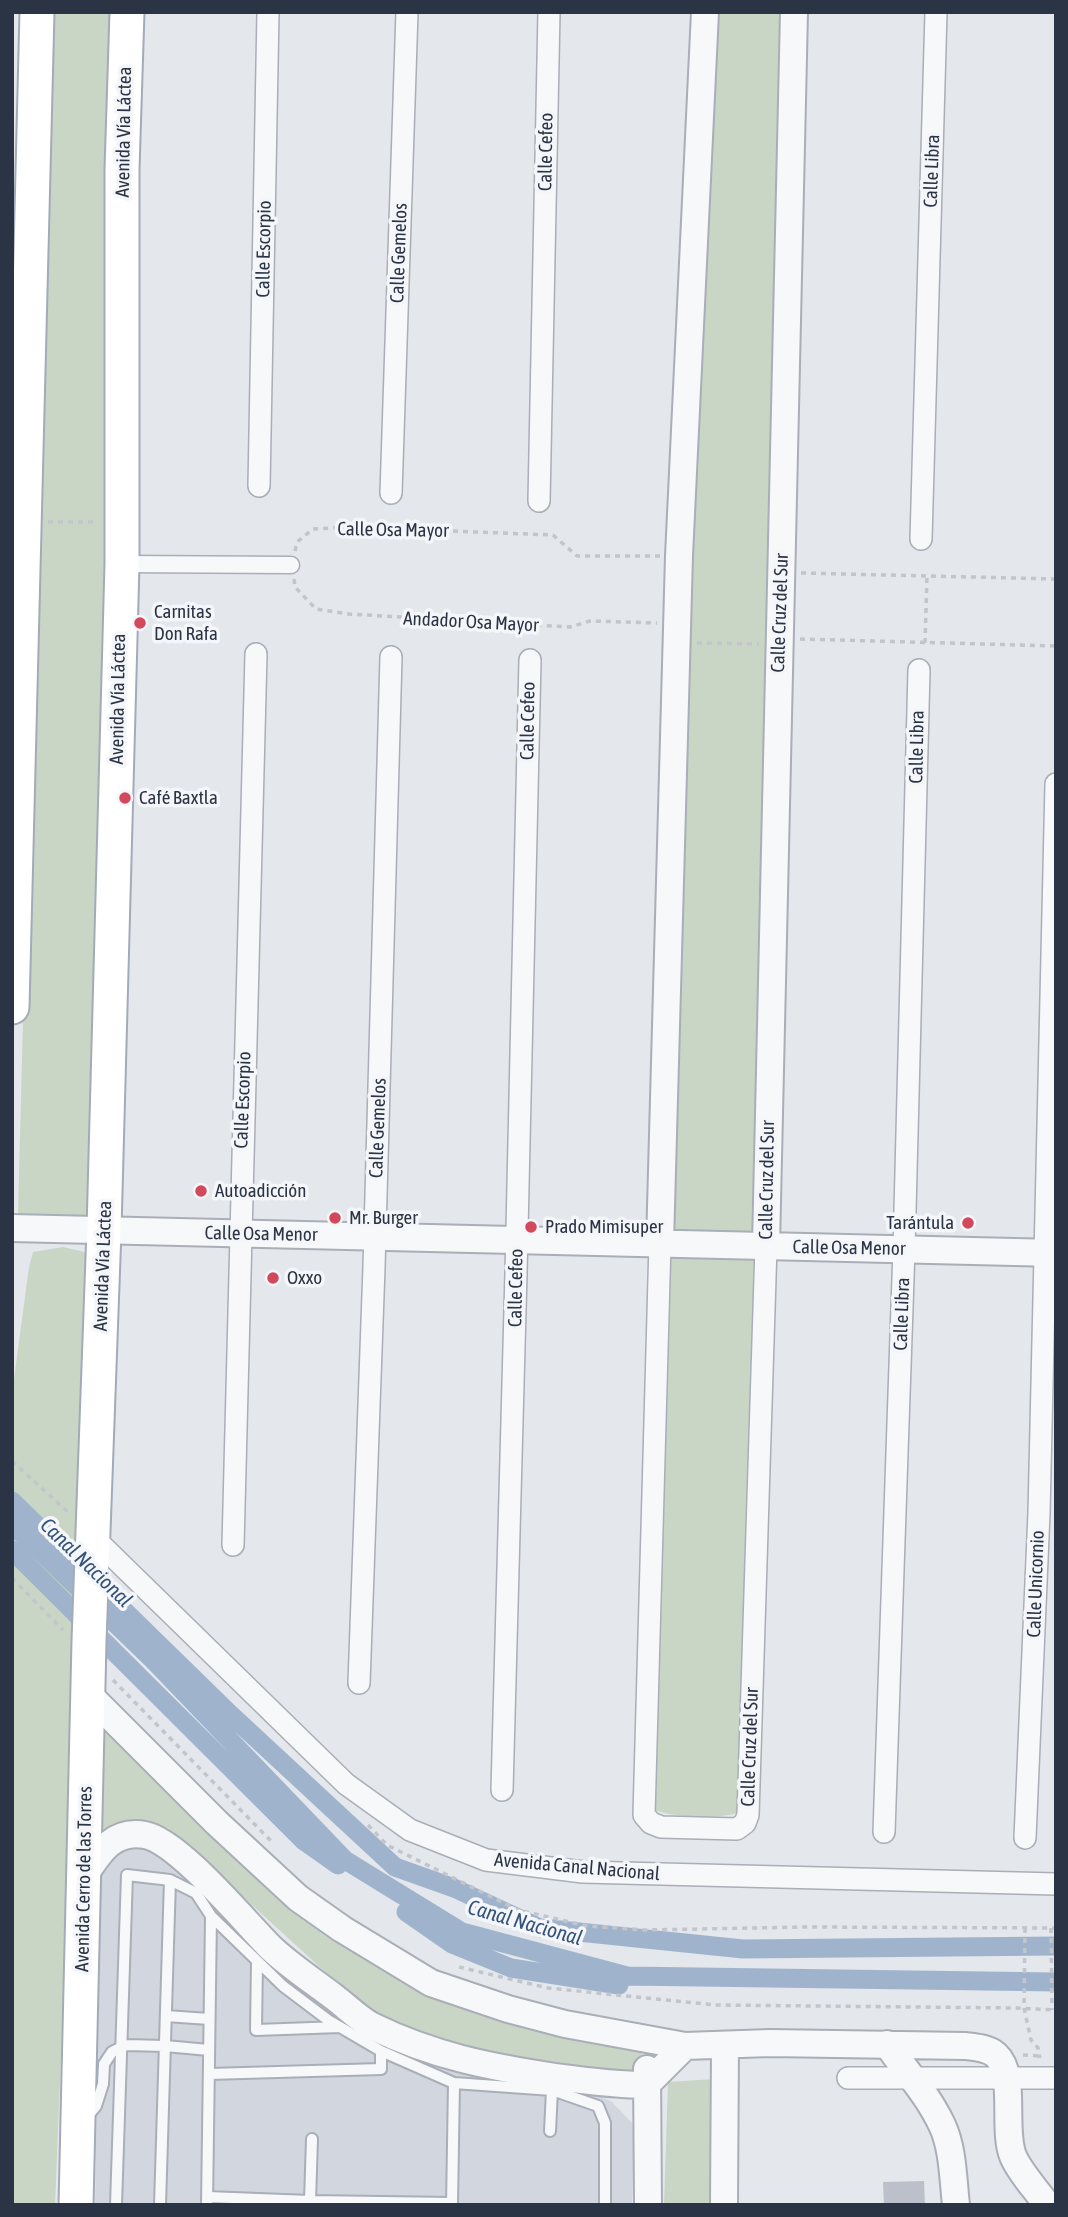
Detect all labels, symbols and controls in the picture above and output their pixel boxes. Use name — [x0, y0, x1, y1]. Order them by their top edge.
street label: Avenida Vía Láctea — [111, 66, 137, 198]
street label: Calle Cefeo — [534, 113, 558, 191]
street label: Calle Libra — [919, 134, 945, 208]
street label: Calle Escorpio — [252, 200, 276, 298]
street label: Calle Gemelos — [386, 203, 412, 303]
street label: Calle Osa Mayor — [337, 518, 449, 542]
street label: Calle Cruz del Sur — [767, 553, 793, 673]
place label: Carnitas Don Rafa — [154, 601, 218, 645]
street label: Andador Osa Mayor — [403, 607, 539, 637]
marker: Carnitas Don Rafa — [132, 615, 148, 631]
street label: Avenida Vía Láctea — [105, 633, 131, 765]
street label: Calle Cefeo — [516, 682, 540, 760]
street label: Calle Libra — [905, 710, 929, 784]
place label: Café Baxtla — [139, 787, 218, 809]
marker: Café Baxtla — [117, 790, 133, 806]
street label: Calle Escorpio — [230, 1051, 256, 1149]
street label: Calle Gemelos — [365, 1078, 391, 1178]
street label: Calle Cruz del Sur — [755, 1120, 779, 1240]
place label: Autoadicción — [215, 1180, 306, 1202]
marker: Autoadicción — [193, 1183, 209, 1199]
street label: Avenida Vía Láctea — [89, 1200, 117, 1332]
place label: Mr. Burger — [349, 1207, 418, 1229]
marker: Mr. Burger — [327, 1210, 343, 1226]
place label: Tarántula — [886, 1212, 954, 1234]
marker: Tarántula — [960, 1215, 976, 1231]
place label: Prado Mimisuper — [545, 1216, 663, 1238]
marker: Prado Mimisuper — [523, 1219, 539, 1235]
street label: Calle Osa Menor — [204, 1222, 318, 1246]
street label: Calle Osa Menor — [792, 1236, 906, 1260]
street label: Calle Cefeo — [504, 1249, 528, 1327]
place label: Oxxo — [287, 1267, 322, 1289]
marker: Oxxo — [265, 1270, 281, 1286]
street label: Calle Libra — [889, 1277, 915, 1351]
water label: Canal Nacional — [35, 1513, 137, 1613]
street label: Calle Unicornio — [1023, 1530, 1049, 1638]
street label: Calle Cruz del Sur — [737, 1687, 763, 1807]
street label: Avenida Cerro de las Torres — [71, 1786, 97, 1972]
street label: Avenida Canal Nacional — [493, 1848, 661, 1886]
water label: Canal Nacional — [465, 1895, 585, 1951]

